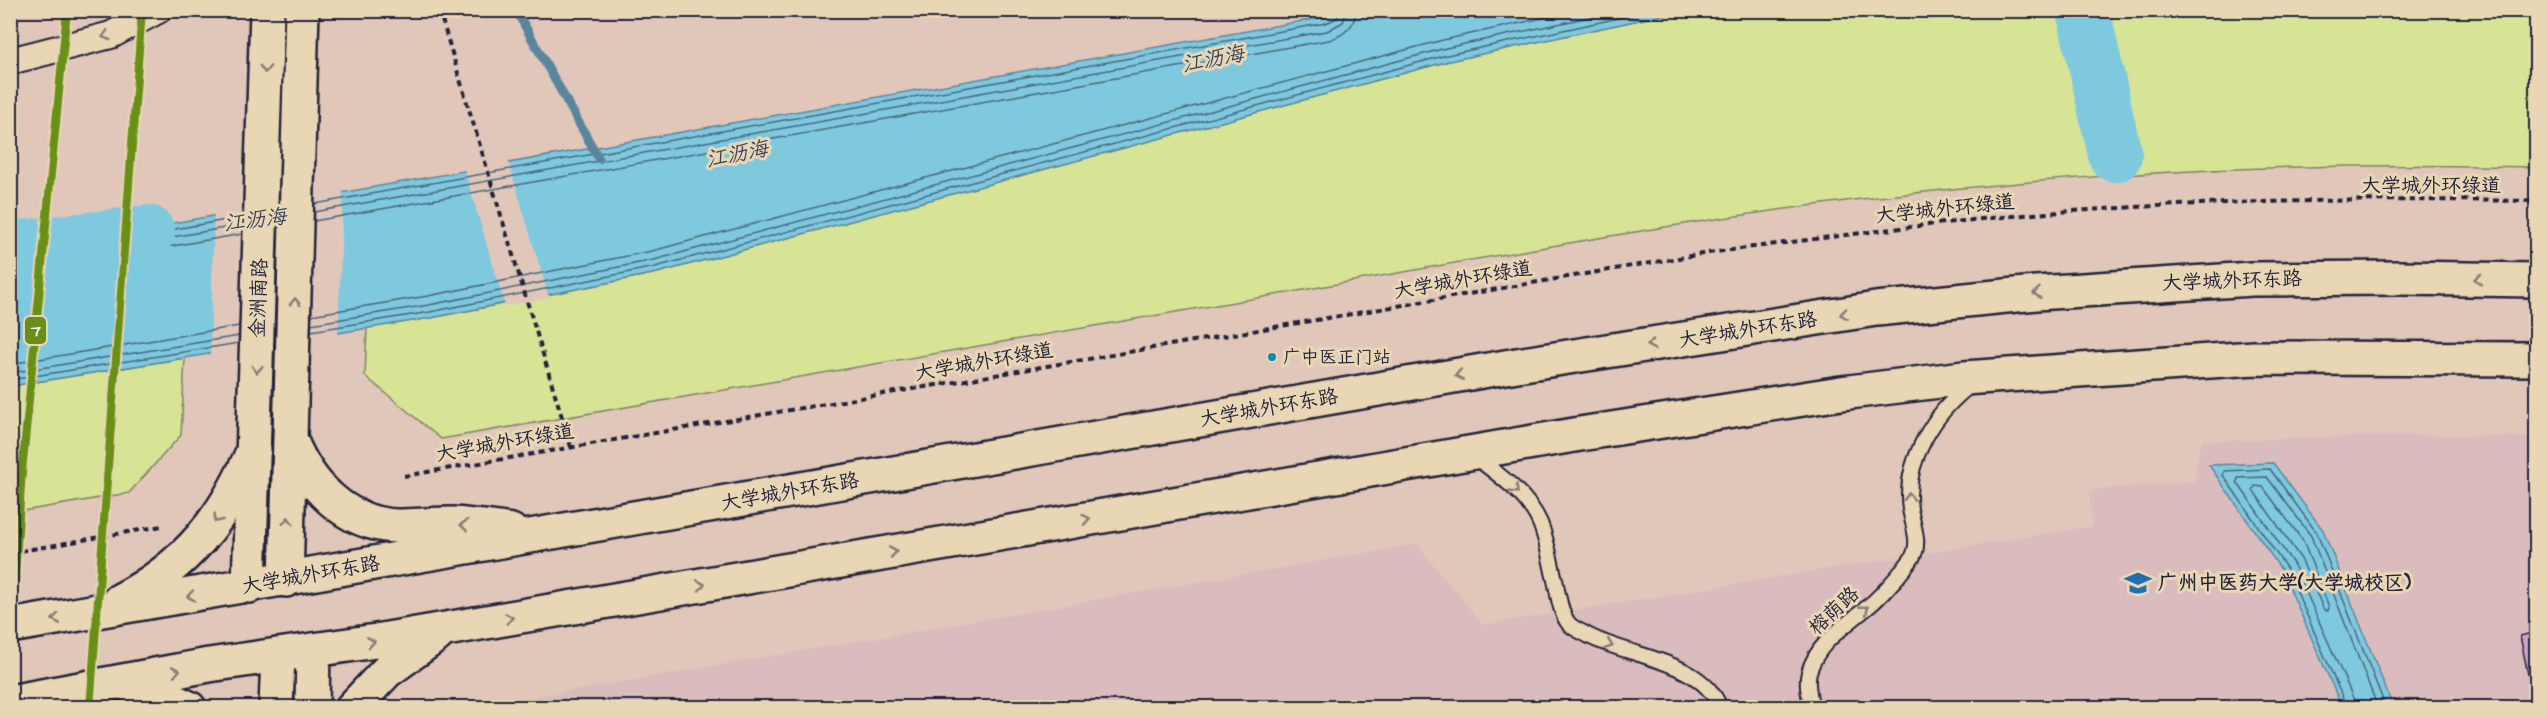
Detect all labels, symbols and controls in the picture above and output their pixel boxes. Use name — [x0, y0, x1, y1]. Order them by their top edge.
one-way arrow — [101, 29, 112, 42]
water label: 江沥海 — [1179, 38, 1249, 79]
one-way arrow — [259, 64, 271, 73]
water label: 江沥海 — [703, 133, 773, 174]
street label: 大学城外环绿道 — [2361, 172, 2501, 200]
street label: 大学城外环绿道 — [1874, 188, 2016, 230]
water label: 江沥海 — [222, 202, 290, 238]
street label: 大学城外环绿道 — [1392, 254, 1534, 306]
street label: 金洲南路 — [244, 257, 274, 338]
street label: 大学城外环东路 — [2162, 265, 2303, 297]
one-way arrow — [2474, 272, 2483, 285]
one-way arrow — [2033, 286, 2042, 299]
one-way arrow — [289, 297, 301, 306]
street label: 大学城外环东路 — [1677, 305, 1820, 355]
one-way arrow — [1839, 308, 1848, 320]
line badge: 7 — [24, 316, 47, 345]
text: 7 — [30, 320, 41, 342]
street label: 大学城外环绿道 — [913, 336, 1055, 388]
one-way arrow — [1647, 338, 1657, 351]
place label: 广中医正门站 — [1283, 345, 1391, 370]
marker: 广中医正门站 — [1266, 351, 1278, 363]
one-way arrow — [250, 364, 263, 373]
one-way arrow — [1454, 368, 1464, 381]
street label: 大学城外环东路 — [1198, 382, 1341, 434]
street label: 大学城外环绿道 — [434, 417, 576, 469]
street label: 大学城外环东路 — [719, 466, 862, 518]
one-way arrow — [1508, 483, 1518, 494]
one-way arrow — [1903, 493, 1916, 502]
one-way arrow — [213, 512, 224, 523]
one-way arrow — [1080, 513, 1090, 526]
one-way arrow — [281, 517, 294, 526]
one-way arrow — [460, 519, 469, 532]
one-way arrow — [888, 546, 898, 559]
street label: 大学城外环东路 — [240, 549, 383, 601]
school or university icon: 广州中医药大学(大学城校区) — [2123, 568, 2153, 598]
place label: 广州中医药大学(大学城校区) — [2158, 569, 2411, 597]
one-way arrow — [696, 579, 706, 592]
street label: 榕荫路 — [1803, 580, 1866, 642]
one-way arrow — [187, 589, 196, 601]
one-way arrow — [1858, 606, 1869, 617]
one-way arrow — [51, 612, 60, 624]
one-way arrow — [504, 612, 514, 625]
one-way arrow — [366, 636, 376, 648]
one-way arrow — [1603, 637, 1614, 650]
one-way arrow — [171, 665, 181, 678]

